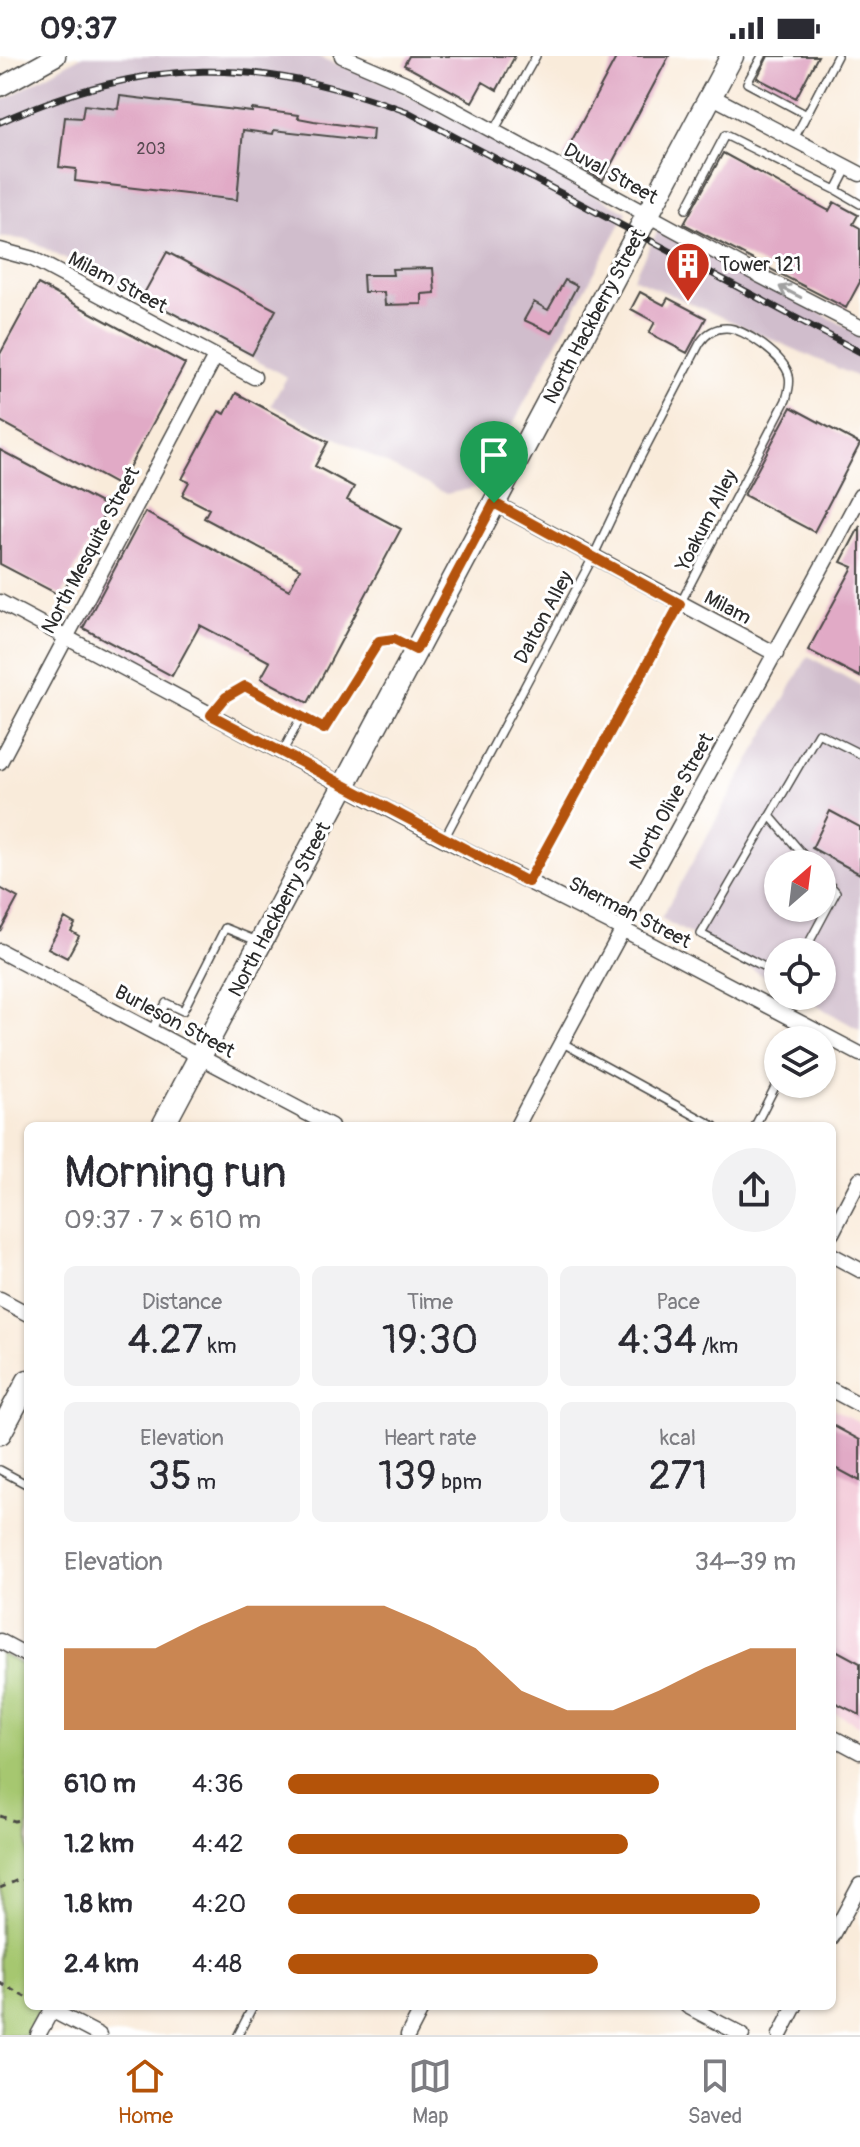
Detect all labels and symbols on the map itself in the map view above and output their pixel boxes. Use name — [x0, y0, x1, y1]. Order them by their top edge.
street label: Duval Street — [559, 137, 663, 210]
house number: 203 — [137, 139, 165, 159]
street label: North Hackberry Street — [538, 224, 652, 408]
building icon: Tower 121 — [664, 240, 712, 303]
street label: Milam Street — [64, 246, 172, 319]
place label: Tower 121 — [719, 252, 801, 277]
one-way arrow — [779, 283, 803, 299]
pin — [460, 421, 528, 503]
street label: North Mesquite Street — [36, 461, 146, 638]
street label: Yoakum Alley — [670, 465, 743, 576]
street label: Dalton Alley — [509, 566, 579, 668]
street label: Milam — [700, 585, 756, 630]
street label: North Olive Street — [624, 728, 720, 874]
street label: North Hackberry Street — [223, 817, 337, 1001]
north arrow — [764, 850, 836, 922]
street label: Sherman Street — [564, 871, 696, 955]
street label: Burleson Street — [110, 979, 240, 1064]

